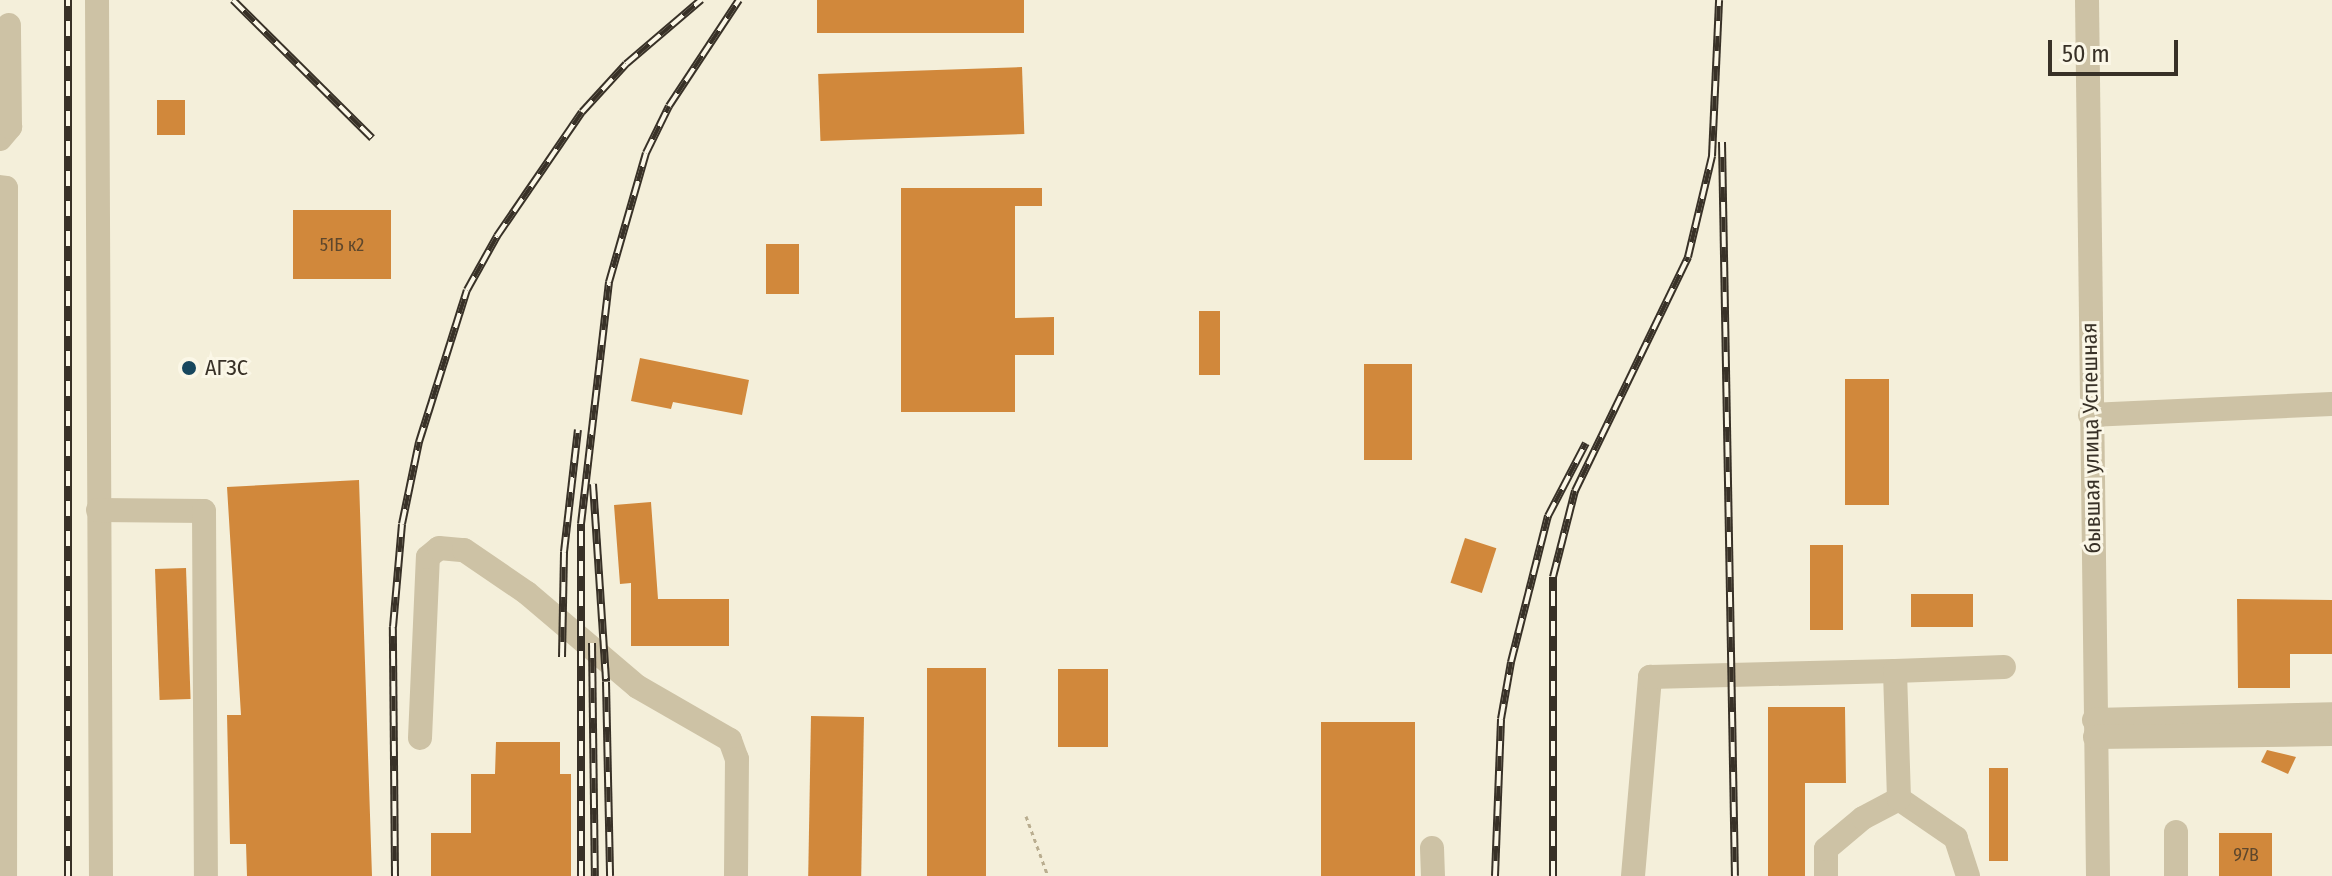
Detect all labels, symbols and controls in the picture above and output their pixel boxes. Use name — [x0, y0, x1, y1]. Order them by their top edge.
scale bar — [2052, 24, 2182, 74]
text: 50 m — [2062, 40, 2110, 68]
house number: 51Б к2 — [320, 234, 364, 256]
street label: бывшая улица Успешная — [2076, 322, 2106, 554]
place label: АГЗС — [205, 355, 248, 381]
marker: АГЗС — [180, 359, 198, 377]
house number: 97В — [2233, 844, 2259, 866]

